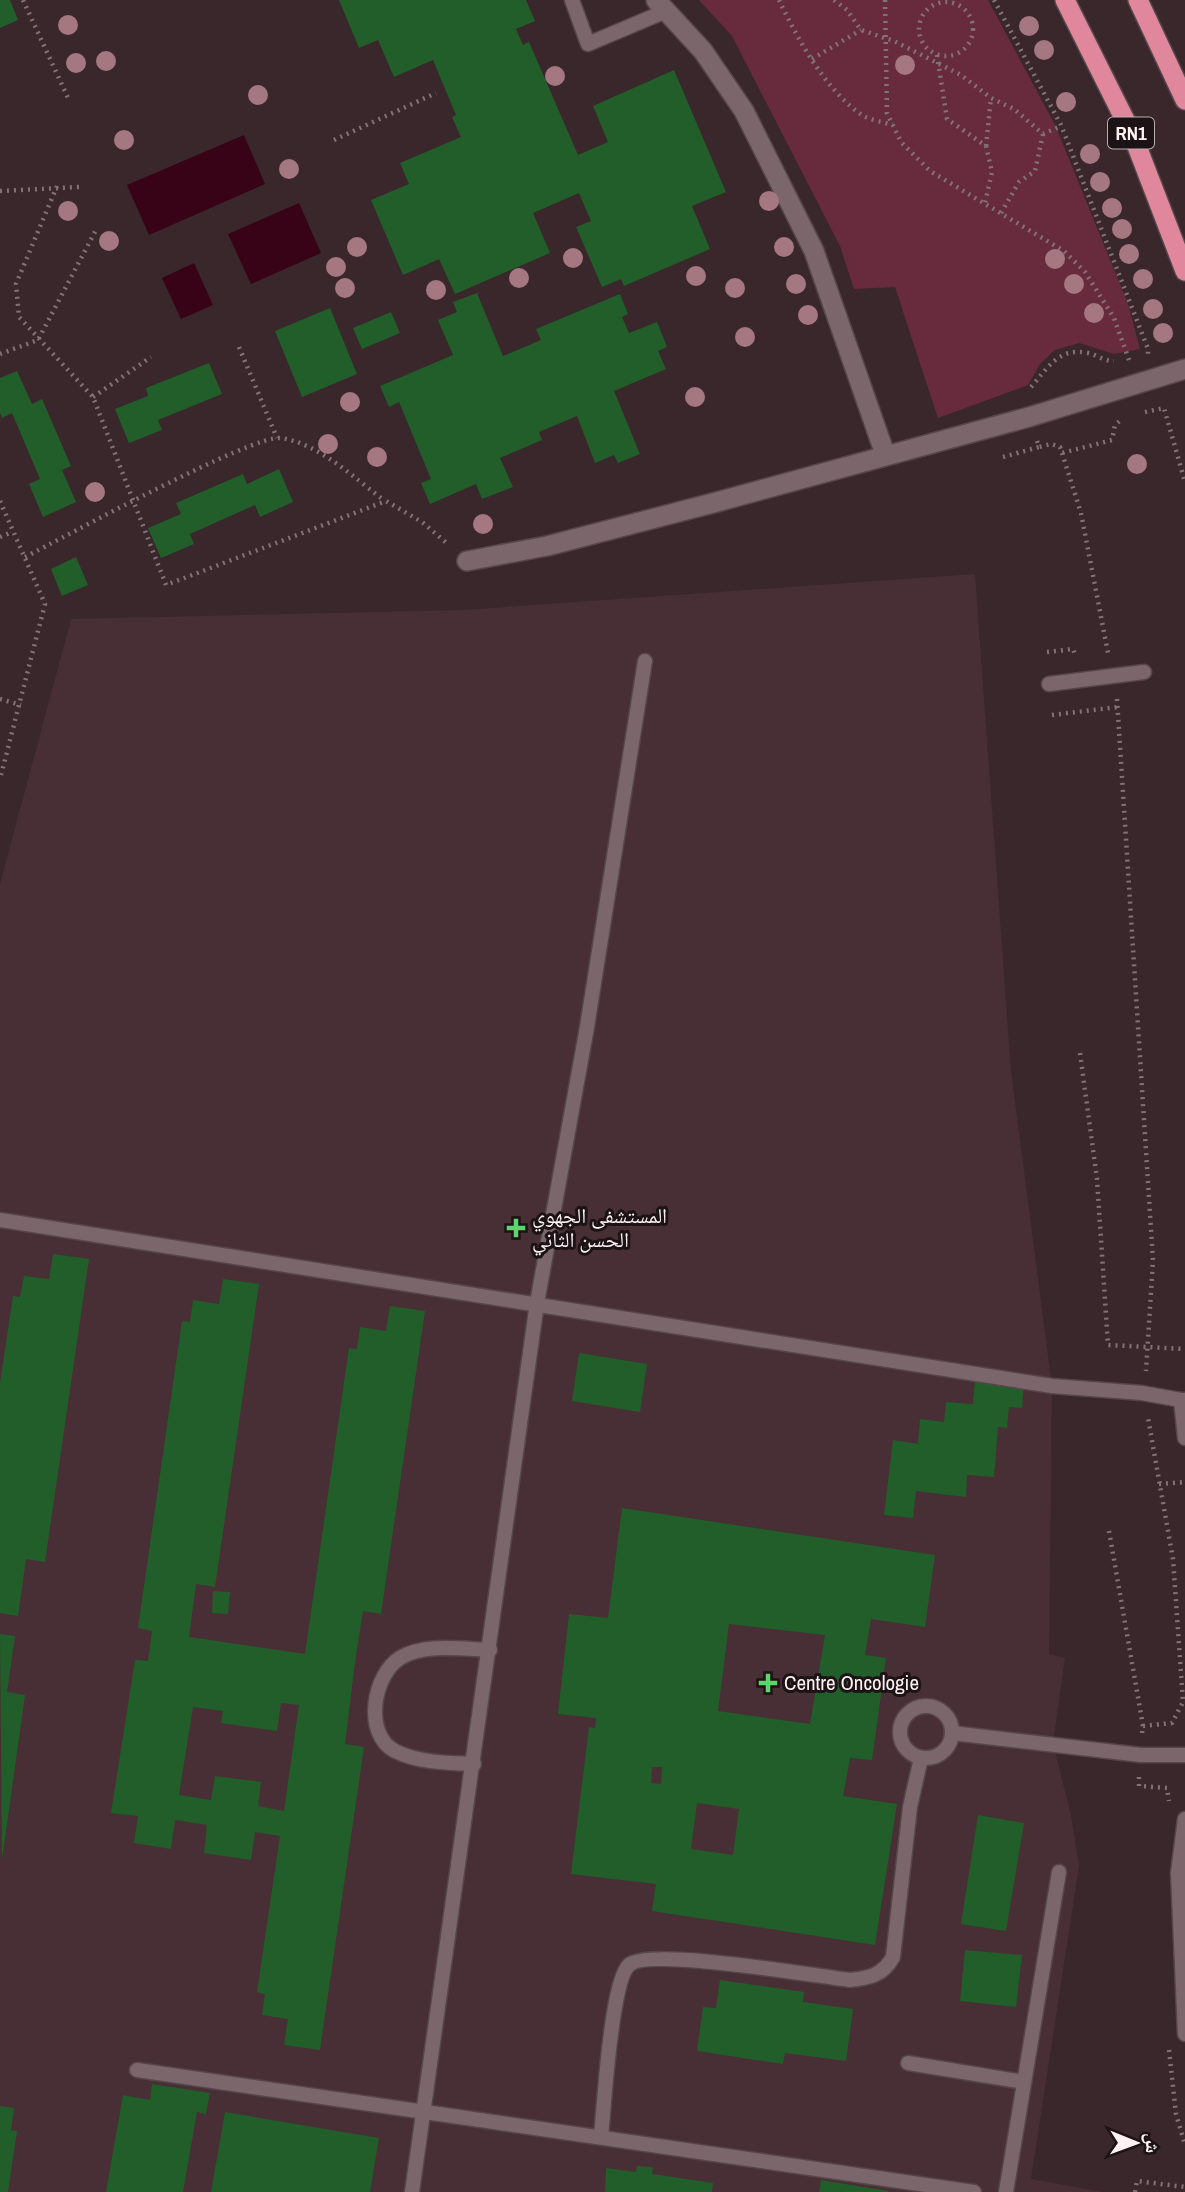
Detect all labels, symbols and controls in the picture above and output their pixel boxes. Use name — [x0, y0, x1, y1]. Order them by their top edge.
road number: RN1 — [1108, 118, 1154, 148]
place label: المستشفى الجهوي الحسن الثاني — [532, 1201, 667, 1256]
marker: المستشفى الجهوي الحسن الثاني — [506, 1218, 526, 1238]
place label: Centre Oncologie — [784, 1668, 919, 1697]
marker: Centre Oncologie — [758, 1673, 778, 1693]
north arrow — [1101, 2108, 1171, 2178]
text: ش — [1140, 2133, 1166, 2154]

